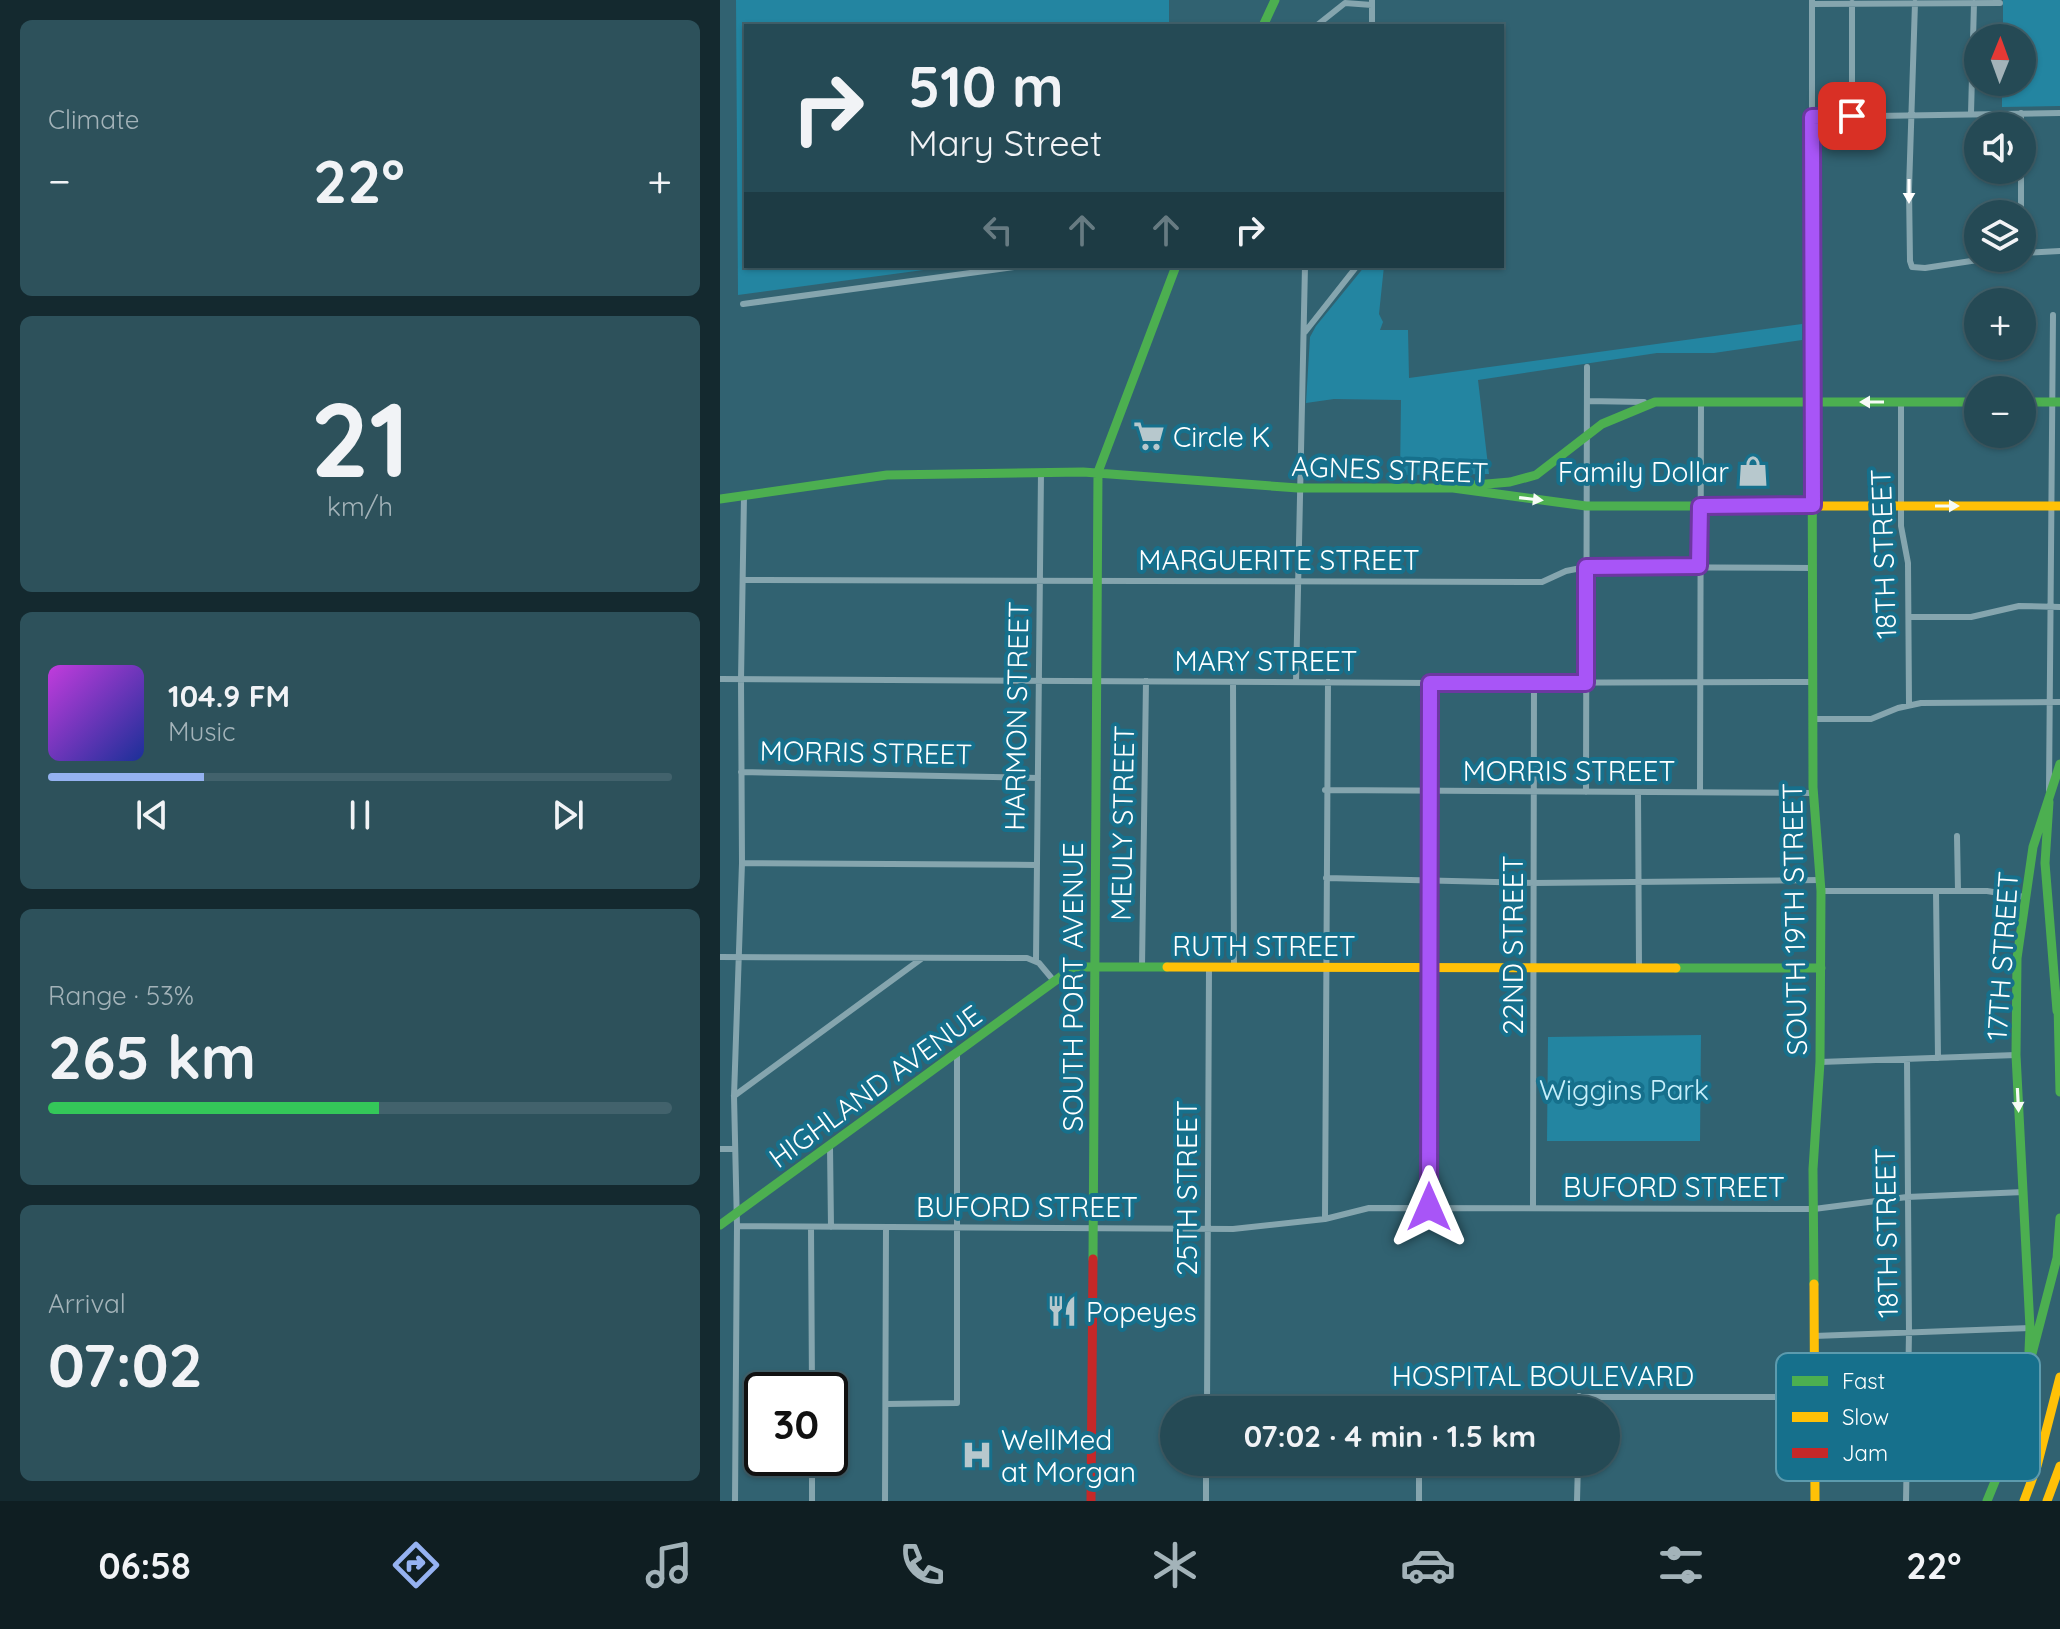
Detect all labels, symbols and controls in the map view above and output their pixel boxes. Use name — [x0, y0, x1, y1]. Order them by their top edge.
north arrow — [1964, 24, 2036, 96]
map controls — [1964, 24, 2036, 448]
text: 510 m — [908, 51, 1064, 121]
icon: right — [776, 56, 880, 160]
pin — [1818, 82, 1886, 150]
icon: arrive — [1830, 94, 1874, 138]
text: Climate — [48, 103, 139, 136]
button: sound — [1964, 112, 2036, 184]
text: Mary Street — [908, 120, 1102, 165]
text: 22° — [313, 143, 405, 218]
text: − — [48, 153, 71, 208]
text: + — [647, 153, 672, 208]
one-way arrow — [1903, 179, 1915, 204]
button: layers — [1964, 200, 2036, 272]
icon: left — [976, 208, 1020, 252]
icon: ahead — [1060, 208, 1104, 252]
icon: ahead — [1144, 208, 1188, 252]
icon: right — [1228, 208, 1272, 252]
button: + — [1964, 288, 2036, 360]
text: 21 — [310, 373, 410, 503]
button: − — [1964, 376, 2036, 448]
one-way arrow — [1859, 396, 1884, 408]
supermarket icon: Circle K — [1132, 419, 1166, 453]
place label: Circle K — [1173, 419, 1270, 454]
street label: AGNES STREET — [1291, 448, 1489, 490]
place label: Family Dollar — [1558, 454, 1729, 489]
shop icon: Family Dollar — [1736, 454, 1770, 488]
street label: 18TH STREET — [1863, 468, 1903, 640]
text: km/h — [327, 490, 393, 523]
one-way arrow — [1518, 493, 1543, 506]
one-way arrow — [1935, 500, 1960, 512]
street label: MARGUERITE STREET — [1138, 542, 1420, 577]
street label: HARMON STREET — [996, 601, 1036, 831]
street label: MARY STREET — [1175, 643, 1357, 678]
text: 104.9 FM — [168, 677, 290, 715]
text: Music — [168, 715, 236, 748]
street label: MEULY STREET — [1103, 725, 1141, 921]
street label: MORRIS STREET — [759, 733, 973, 771]
street label: MORRIS STREET — [1463, 753, 1675, 788]
street label: SOUTH 19TH STREET — [1774, 782, 1814, 1056]
icon: previous — [130, 793, 174, 837]
icon: pause — [338, 793, 382, 837]
icon: next — [546, 793, 590, 837]
street label: SOUTH PORT AVENUE — [1055, 842, 1090, 1132]
street label: 22ND STREET — [1495, 855, 1530, 1035]
street label: 17TH STREET — [1979, 870, 2025, 1042]
street label: RUTH STREET — [1172, 928, 1356, 963]
text: Range · 53% — [48, 979, 194, 1012]
street label: HIGHLAND AVENUE — [762, 997, 988, 1175]
text: 265 km — [48, 1019, 256, 1094]
park label: Wiggins Park — [1539, 1072, 1709, 1107]
one-way arrow — [2012, 1088, 2025, 1113]
street label: 25TH STREET — [1169, 1100, 1204, 1276]
street label: 18TH STREET — [1867, 1148, 1905, 1318]
position arrow — [1387, 1165, 1471, 1249]
street label: BUFORD STREET — [1563, 1169, 1785, 1204]
street label: BUFORD STREET — [916, 1189, 1138, 1224]
text: Arrival — [48, 1287, 126, 1320]
restaurant icon: Popeyes — [1045, 1294, 1079, 1328]
place label: Popeyes — [1086, 1294, 1197, 1329]
text: 07:02 — [48, 1327, 203, 1402]
legend — [1776, 1353, 2040, 1481]
street label: HOSPITAL BOULEVARD — [1392, 1358, 1694, 1393]
text: Fast — [1842, 1367, 1885, 1395]
speed limit sign: 30 — [744, 1372, 848, 1476]
text: Slow — [1842, 1403, 1889, 1431]
text: 07:02 · 4 min · 1.5 km — [1244, 1417, 1536, 1455]
place label: WellMed at Morgan — [1001, 1422, 1136, 1489]
hospital icon: WellMed at Morgan — [960, 1438, 994, 1472]
text: Jam — [1842, 1439, 1888, 1467]
icon: directions — [388, 1537, 444, 1593]
icon: music — [641, 1537, 697, 1593]
icon: phone — [894, 1537, 950, 1593]
icon: climate — [1147, 1537, 1203, 1593]
icon: car — [1400, 1537, 1456, 1593]
icon: filters — [1653, 1537, 1709, 1593]
text: 06:58 — [99, 1543, 191, 1588]
text: 22° — [1906, 1543, 1961, 1588]

